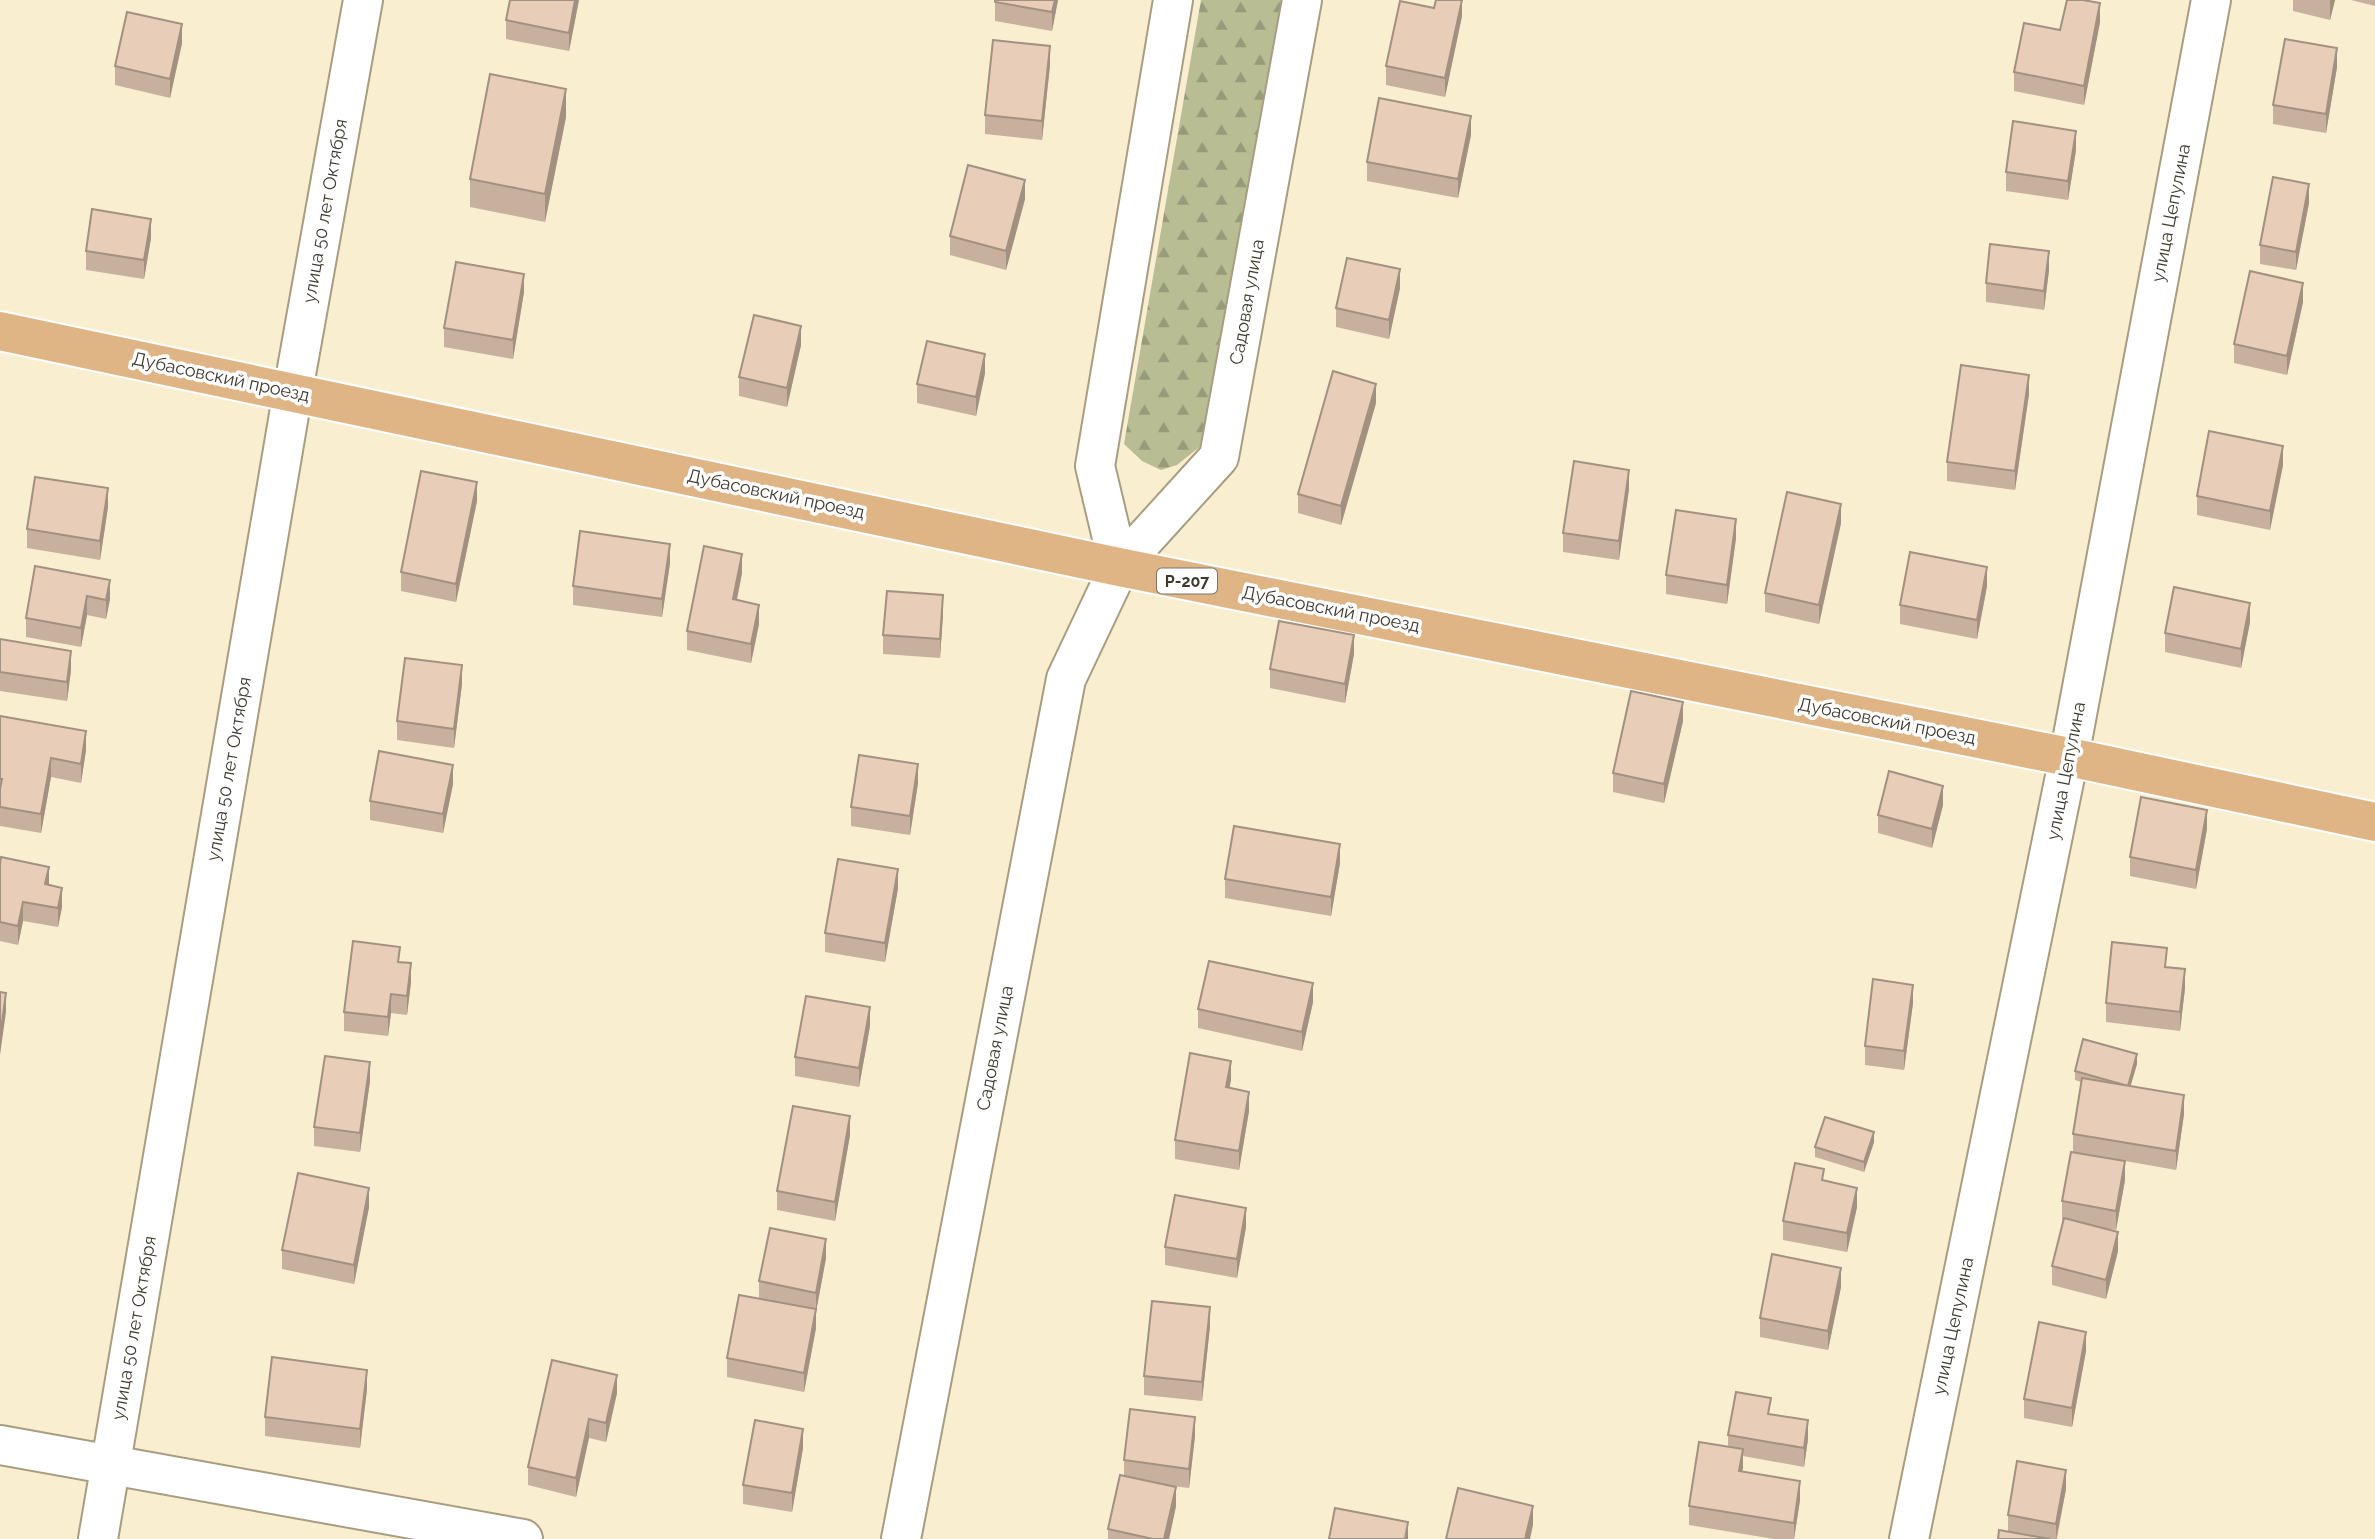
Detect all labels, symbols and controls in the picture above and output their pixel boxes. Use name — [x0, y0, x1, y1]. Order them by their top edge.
street label: улица 50 лет Октября — [298, 117, 351, 305]
street label: улица Цепулина — [2147, 142, 2194, 284]
street label: Садовая улица — [1225, 238, 1268, 366]
street label: Дубасовский проезд — [131, 347, 312, 406]
street label: Дубасовский проезд — [686, 464, 867, 523]
road number: Р-207 — [1157, 568, 1217, 594]
street label: Дубасовский проезд — [1240, 581, 1422, 636]
street label: улица 50 лет Октября — [202, 675, 255, 863]
street label: Дубасовский проезд — [1796, 693, 1978, 748]
street label: улица Цепулина — [2042, 700, 2089, 842]
street label: Садовая улица — [972, 984, 1017, 1112]
street label: улица 50 лет Октября — [107, 1234, 160, 1422]
street label: улица Цепулина — [1928, 1255, 1977, 1397]

